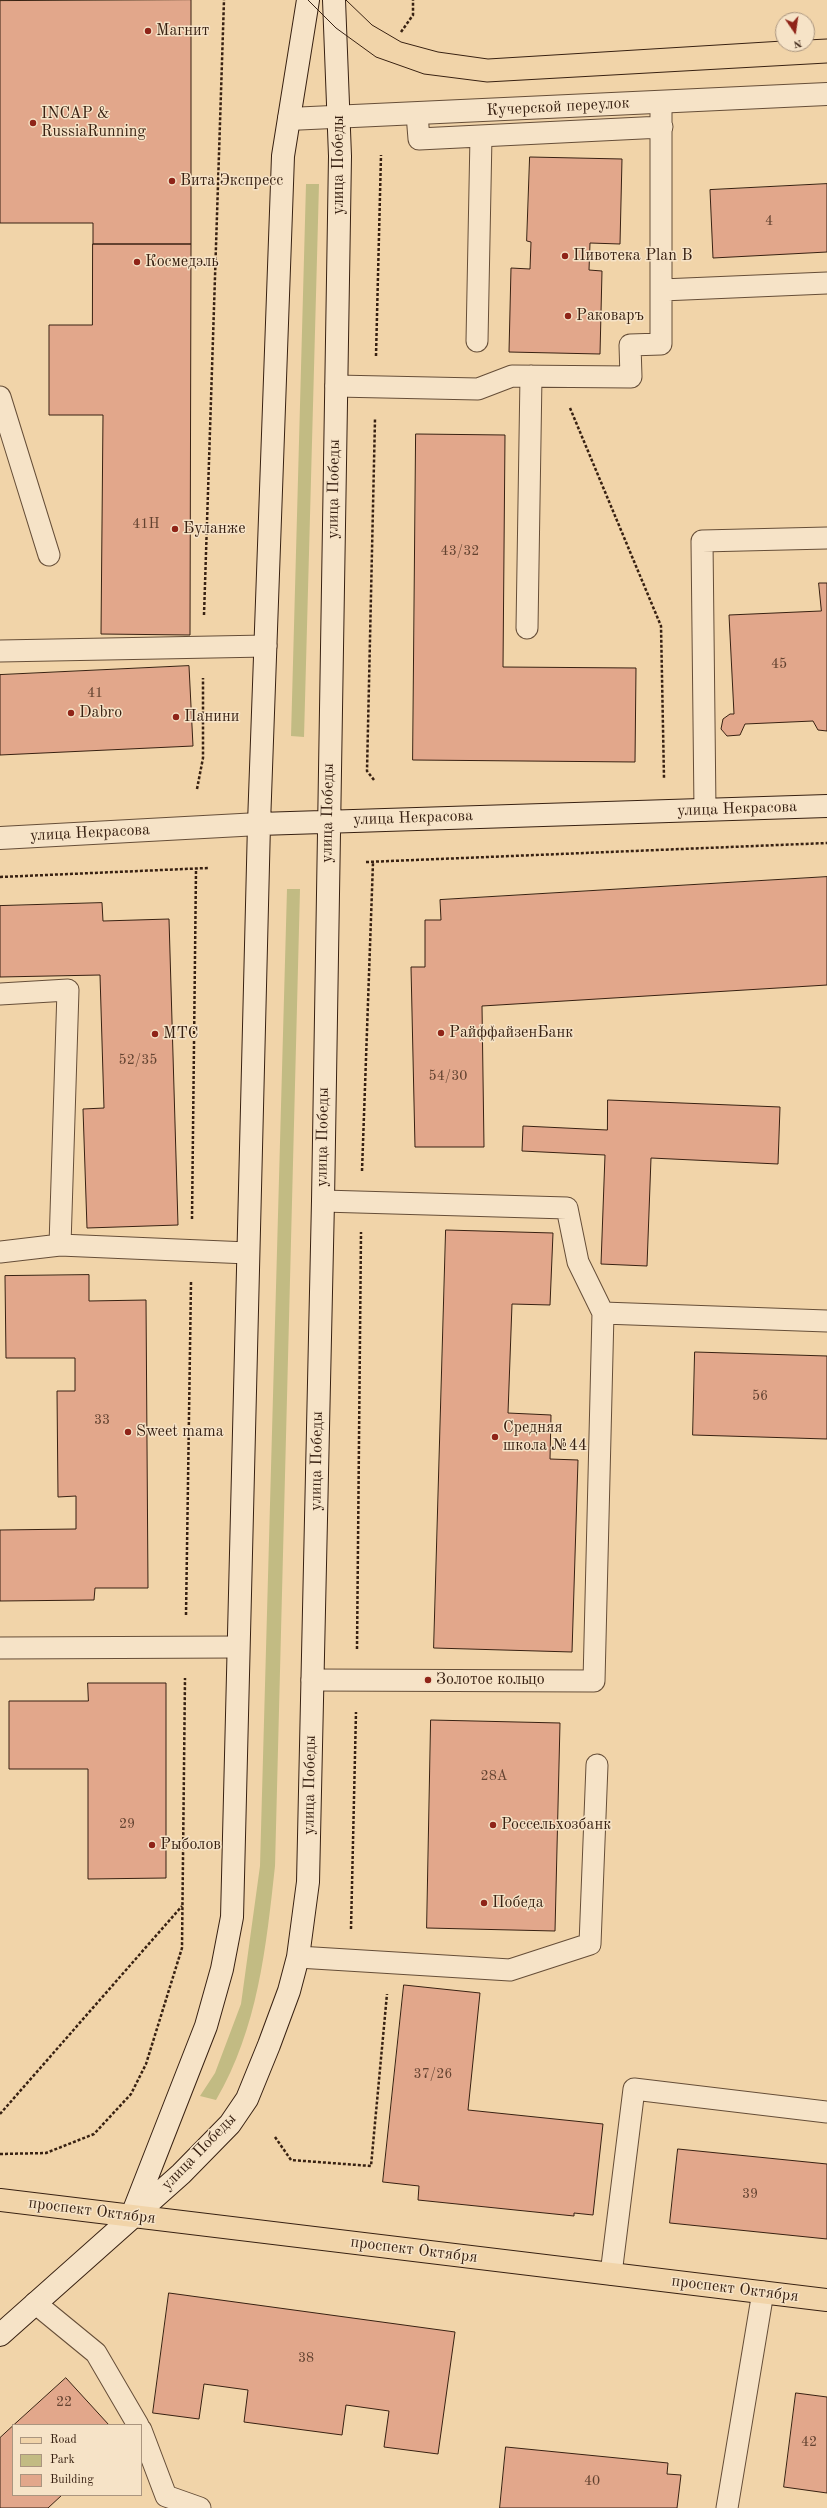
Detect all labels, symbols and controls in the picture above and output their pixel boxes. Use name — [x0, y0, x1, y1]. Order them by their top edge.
north arrow — [775, 12, 815, 52]
place label: Магнит — [156, 21, 209, 41]
marker: Магнит — [143, 26, 153, 36]
text: N — [792, 37, 803, 50]
street label: Кучерской переулок — [486, 94, 630, 120]
place label: INCAP & RussiaRunning — [41, 104, 146, 142]
street label: улица Победы — [329, 115, 349, 215]
marker: INCAP & RussiaRunning — [28, 118, 38, 128]
place label: Вита Экспресс — [180, 171, 283, 191]
marker: Вита Экспресс — [167, 176, 177, 186]
house number: 4 — [765, 213, 773, 229]
place label: Пивотека Plan B — [573, 246, 692, 266]
marker: Пивотека Plan B — [560, 251, 570, 261]
place label: Космедэль — [145, 252, 219, 272]
marker: Космедэль — [132, 257, 142, 267]
place label: Раковаръ — [576, 306, 644, 326]
marker: Раковаръ — [563, 311, 573, 321]
street label: улица Победы — [324, 439, 344, 539]
house number: 41Н — [132, 516, 160, 532]
place label: Буланже — [183, 519, 245, 539]
marker: Буланже — [170, 524, 180, 534]
house number: 43/32 — [441, 543, 479, 559]
house number: 45 — [771, 656, 787, 672]
house number: 41 — [87, 685, 103, 701]
place label: Dabro — [79, 703, 122, 723]
place label: Панини — [184, 707, 239, 727]
marker: Dabro — [66, 708, 76, 718]
marker: Панини — [171, 712, 181, 722]
street label: улица Победы — [318, 763, 338, 863]
street label: улица Некрасова — [677, 797, 797, 821]
street label: улица Некрасова — [353, 806, 473, 830]
street label: улица Некрасова — [30, 820, 150, 846]
place label: РайффайзенБанк — [449, 1023, 573, 1043]
place label: МТС — [163, 1024, 199, 1044]
marker: РайффайзенБанк — [436, 1028, 446, 1038]
marker: МТС — [150, 1029, 160, 1039]
house number: 52/35 — [119, 1052, 157, 1068]
house number: 54/30 — [429, 1068, 467, 1084]
street label: улица Победы — [313, 1087, 333, 1187]
house number: 56 — [752, 1388, 768, 1404]
street label: улица Победы — [307, 1411, 327, 1511]
house number: 33 — [94, 1412, 110, 1428]
place label: Средняя школа №44 — [503, 1418, 587, 1456]
place label: Sweet mama — [136, 1422, 224, 1442]
marker: Sweet mama — [123, 1427, 133, 1437]
marker: Средняя школа №44 — [490, 1432, 500, 1442]
place label: Золотое кольцо — [436, 1670, 545, 1690]
marker: Золотое кольцо — [423, 1675, 433, 1685]
street label: улица Победы — [300, 1735, 320, 1835]
house number: 28А — [481, 1768, 507, 1784]
place label: Россельхозбанк — [501, 1815, 611, 1835]
house number: 29 — [119, 1816, 135, 1832]
marker: Россельхозбанк — [488, 1820, 498, 1830]
place label: Рыболов — [160, 1835, 221, 1855]
marker: Рыболов — [147, 1840, 157, 1850]
place label: Победа — [492, 1893, 544, 1913]
marker: Победа — [479, 1898, 489, 1908]
house number: 37/26 — [414, 2066, 452, 2082]
street label: улица Победы — [157, 2109, 241, 2195]
house number: 39 — [742, 2186, 758, 2202]
street label: проспект Октября — [27, 2194, 157, 2228]
street label: проспект Октября — [349, 2233, 479, 2267]
street label: проспект Октября — [670, 2272, 800, 2306]
house number: 38 — [298, 2350, 314, 2366]
house number: 22 — [56, 2394, 72, 2410]
legend — [12, 2424, 142, 2496]
text: Road — [50, 2434, 77, 2446]
house number: 42 — [801, 2434, 817, 2450]
text: Park — [50, 2454, 75, 2466]
house number: 40 — [584, 2473, 600, 2489]
text: Building — [50, 2474, 94, 2486]

